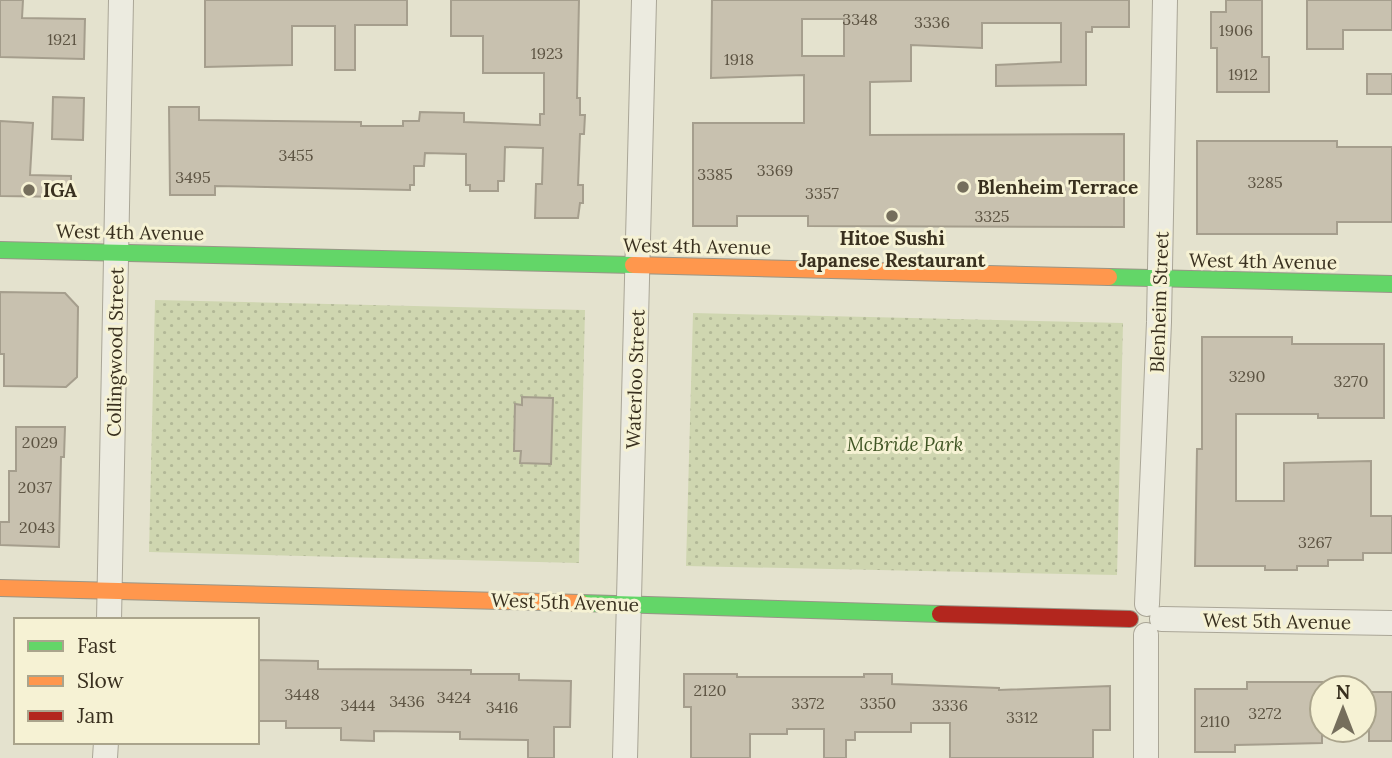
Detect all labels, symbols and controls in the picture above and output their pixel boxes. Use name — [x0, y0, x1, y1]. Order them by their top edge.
house number: 3348 — [842, 9, 878, 29]
house number: 3336 — [914, 12, 950, 32]
house number: 1906 — [1219, 20, 1253, 40]
house number: 1921 — [47, 29, 77, 49]
house number: 1923 — [531, 43, 563, 63]
house number: 1918 — [724, 49, 754, 69]
house number: 1912 — [1228, 64, 1258, 84]
house number: 3455 — [278, 145, 314, 165]
house number: 3369 — [757, 160, 793, 180]
house number: 3385 — [697, 164, 733, 184]
house number: 3495 — [175, 167, 211, 187]
house number: 3285 — [1247, 172, 1283, 192]
place label: Blenheim Terrace — [977, 175, 1138, 199]
place label: IGA — [43, 178, 77, 202]
marker: Blenheim Terrace — [955, 179, 971, 195]
marker: IGA — [21, 182, 37, 198]
house number: 3357 — [805, 183, 840, 203]
house number: 3325 — [974, 206, 1010, 226]
marker: Hitoe Sushi Japanese Restaurant — [884, 208, 900, 224]
street label: West 4th Avenue — [56, 219, 204, 245]
place label: Hitoe Sushi Japanese Restaurant — [799, 226, 986, 272]
street label: Blenheim Street — [1145, 230, 1173, 373]
street label: West 4th Avenue — [623, 233, 771, 259]
street label: West 4th Avenue — [1189, 248, 1337, 274]
street label: Collingwood Street — [102, 266, 128, 437]
street label: Waterloo Street — [621, 308, 649, 449]
house number: 3290 — [1229, 366, 1265, 386]
house number: 3270 — [1334, 371, 1368, 391]
house number: 2029 — [22, 432, 58, 452]
park label: McBride Park — [847, 432, 963, 456]
house number: 2037 — [18, 477, 53, 497]
house number: 2043 — [19, 517, 55, 537]
house number: 3267 — [1298, 532, 1333, 552]
street label: West 5th Avenue — [491, 587, 639, 617]
street label: West 5th Avenue — [1203, 608, 1351, 634]
legend — [14, 618, 259, 744]
text: Fast — [77, 632, 117, 659]
text: Slow — [77, 667, 124, 694]
north arrow — [1308, 674, 1378, 744]
house number: 2120 — [694, 680, 727, 700]
text: N — [1336, 680, 1351, 704]
house number: 3448 — [284, 684, 320, 704]
house number: 3424 — [437, 687, 472, 707]
house number: 3436 — [389, 691, 425, 711]
house number: 3372 — [791, 693, 825, 713]
house number: 3350 — [860, 693, 896, 713]
house number: 3444 — [341, 695, 376, 715]
house number: 3336 — [932, 695, 968, 715]
house number: 3416 — [486, 697, 518, 717]
text: Jam — [76, 702, 114, 729]
house number: 3272 — [1248, 703, 1282, 723]
house number: 3312 — [1006, 707, 1038, 727]
house number: 2110 — [1200, 711, 1230, 731]

